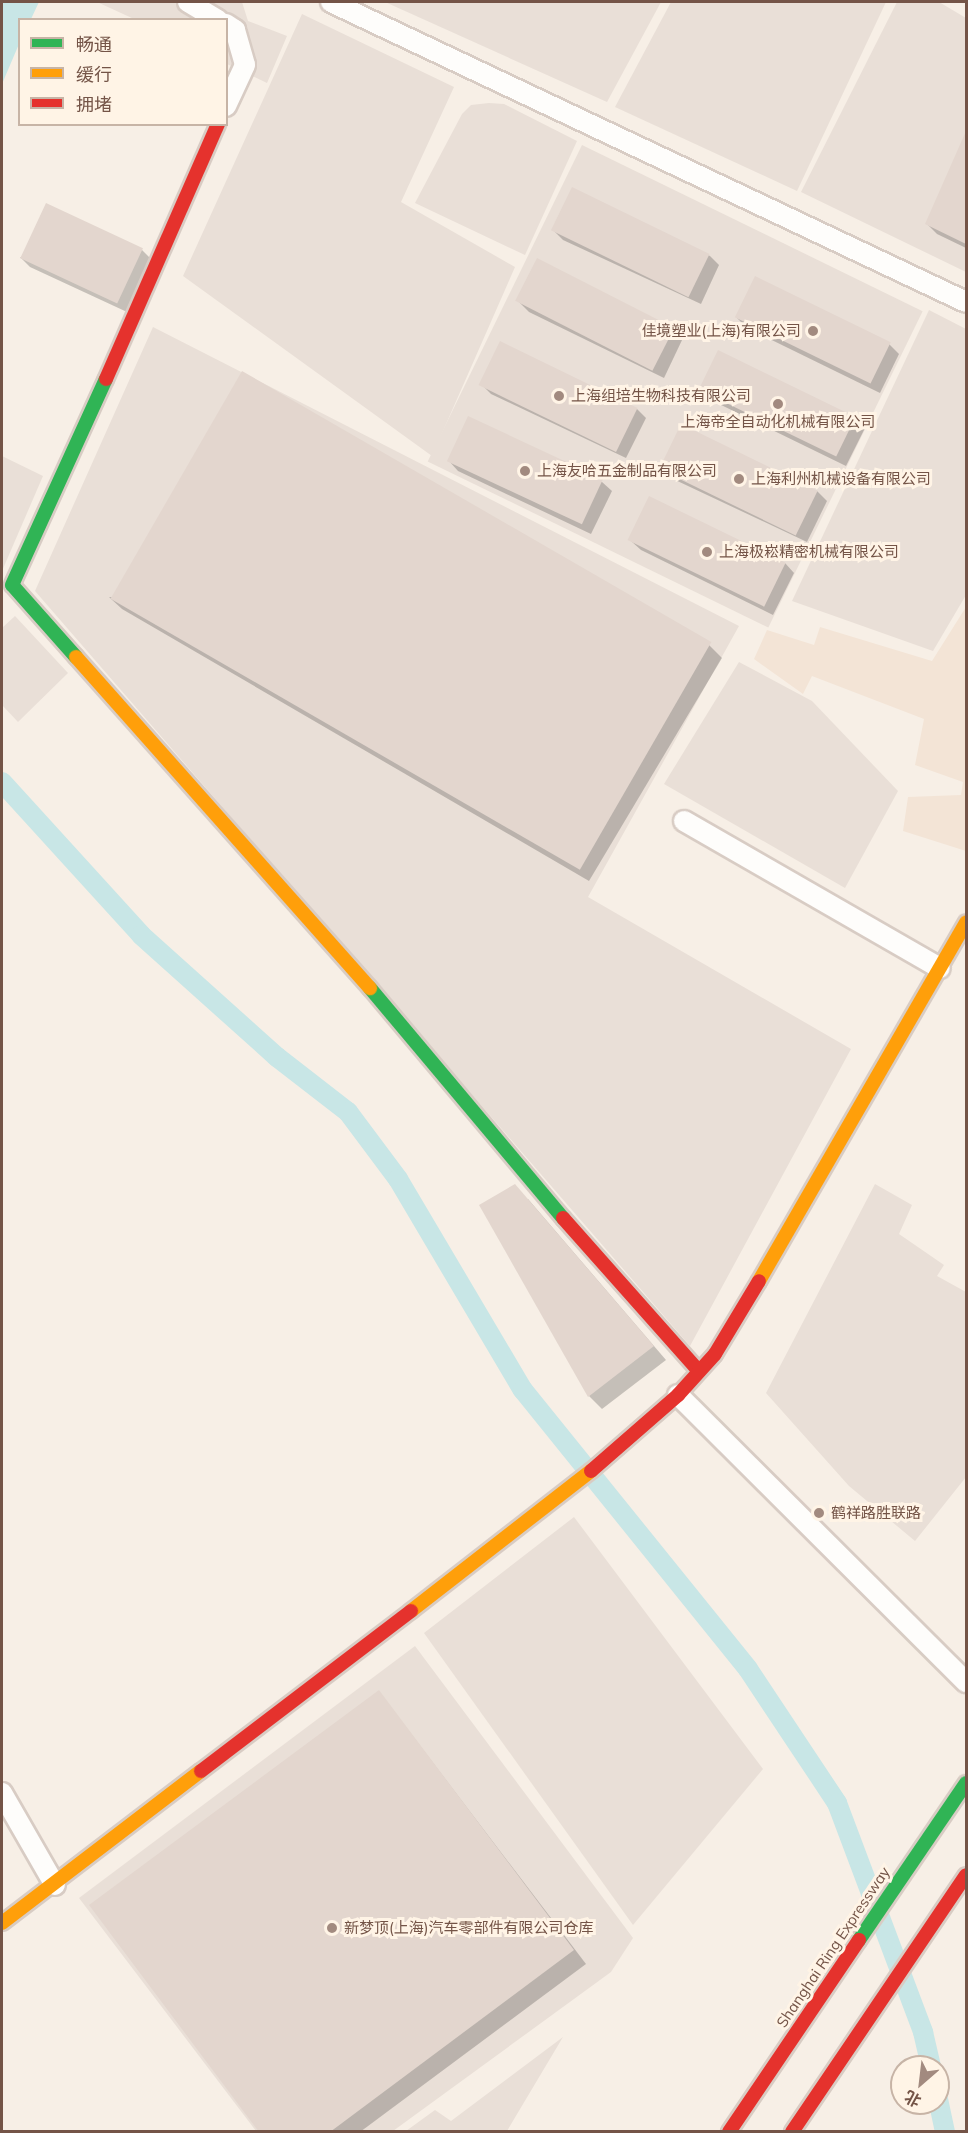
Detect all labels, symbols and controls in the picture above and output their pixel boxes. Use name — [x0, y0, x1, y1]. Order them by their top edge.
legend — [18, 18, 228, 126]
text: 畅通 — [76, 33, 112, 56]
text: 缓行 — [76, 63, 112, 86]
text: 拥堵 — [76, 93, 112, 116]
place label: 佳境塑业(上海)有限公司 — [641, 322, 801, 340]
marker: 佳境塑业(上海)有限公司 — [806, 324, 820, 338]
place label: 上海组培生物科技有限公司 — [571, 387, 751, 405]
marker: 上海组培生物科技有限公司 — [552, 389, 566, 403]
marker: 上海帝全自动化机械有限公司 — [771, 397, 785, 411]
place label: 上海帝全自动化机械有限公司 — [681, 413, 875, 431]
place label: 上海友哈五金制品有限公司 — [537, 462, 717, 480]
marker: 上海友哈五金制品有限公司 — [518, 464, 532, 478]
place label: 上海利州机械设备有限公司 — [751, 470, 931, 488]
marker: 上海利州机械设备有限公司 — [732, 472, 746, 486]
place label: 上海极崧精密机械有限公司 — [719, 543, 899, 561]
marker: 上海极崧精密机械有限公司 — [700, 545, 714, 559]
place label: 鹤祥路胜联路 — [831, 1504, 921, 1522]
marker: 鹤祥路胜联路 — [812, 1506, 826, 1520]
street label: Shanghai Ring Expressway — [772, 1863, 894, 2031]
place label: 新梦顶(上海)汽车零部件有限公司仓库 — [344, 1919, 594, 1937]
marker: 新梦顶(上海)汽车零部件有限公司仓库 — [325, 1921, 339, 1935]
north arrow — [890, 2055, 950, 2115]
text: 北 — [901, 2087, 924, 2112]

